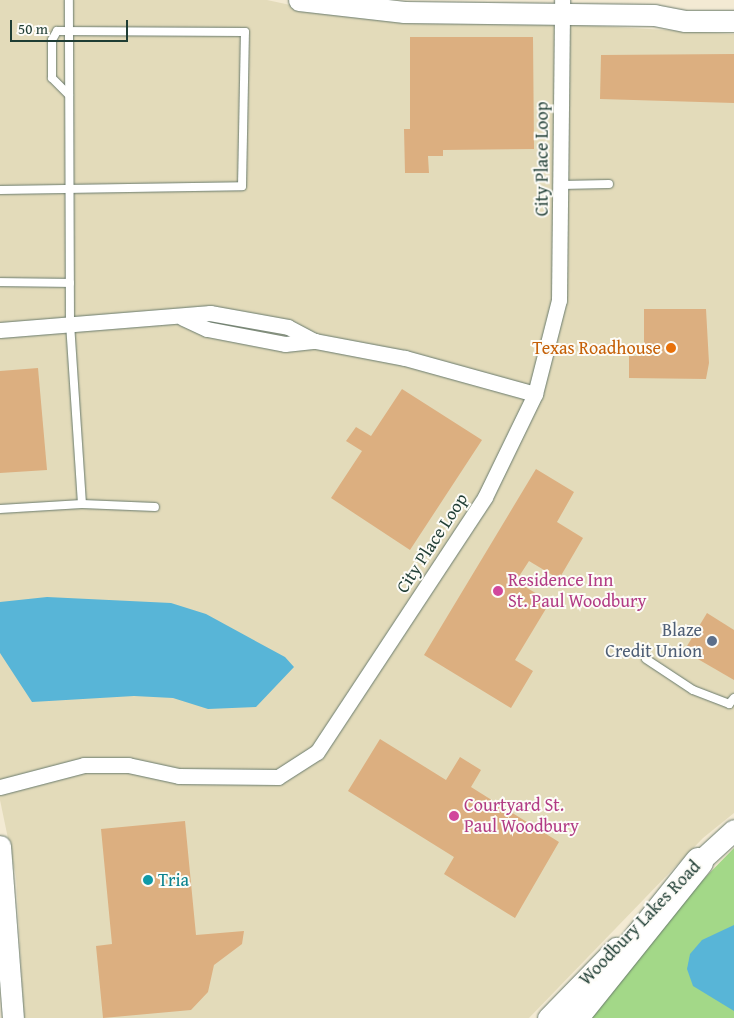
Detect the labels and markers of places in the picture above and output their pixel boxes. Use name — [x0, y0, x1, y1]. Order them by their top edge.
place label: Texas Roadhouse — [532, 337, 661, 359]
marker: Texas Roadhouse — [665, 342, 677, 354]
place label: Residence Inn St. Paul Woodbury — [508, 570, 646, 612]
marker: Residence Inn St. Paul Woodbury — [492, 585, 504, 597]
place label: Blaze Credit Union — [605, 620, 702, 662]
marker: Blaze Credit Union — [706, 635, 718, 647]
place label: Courtyard St. Paul Woodbury — [464, 795, 579, 838]
marker: Courtyard St. Paul Woodbury — [448, 810, 460, 822]
place label: Tria — [158, 869, 189, 891]
marker: Tria — [142, 874, 154, 886]

